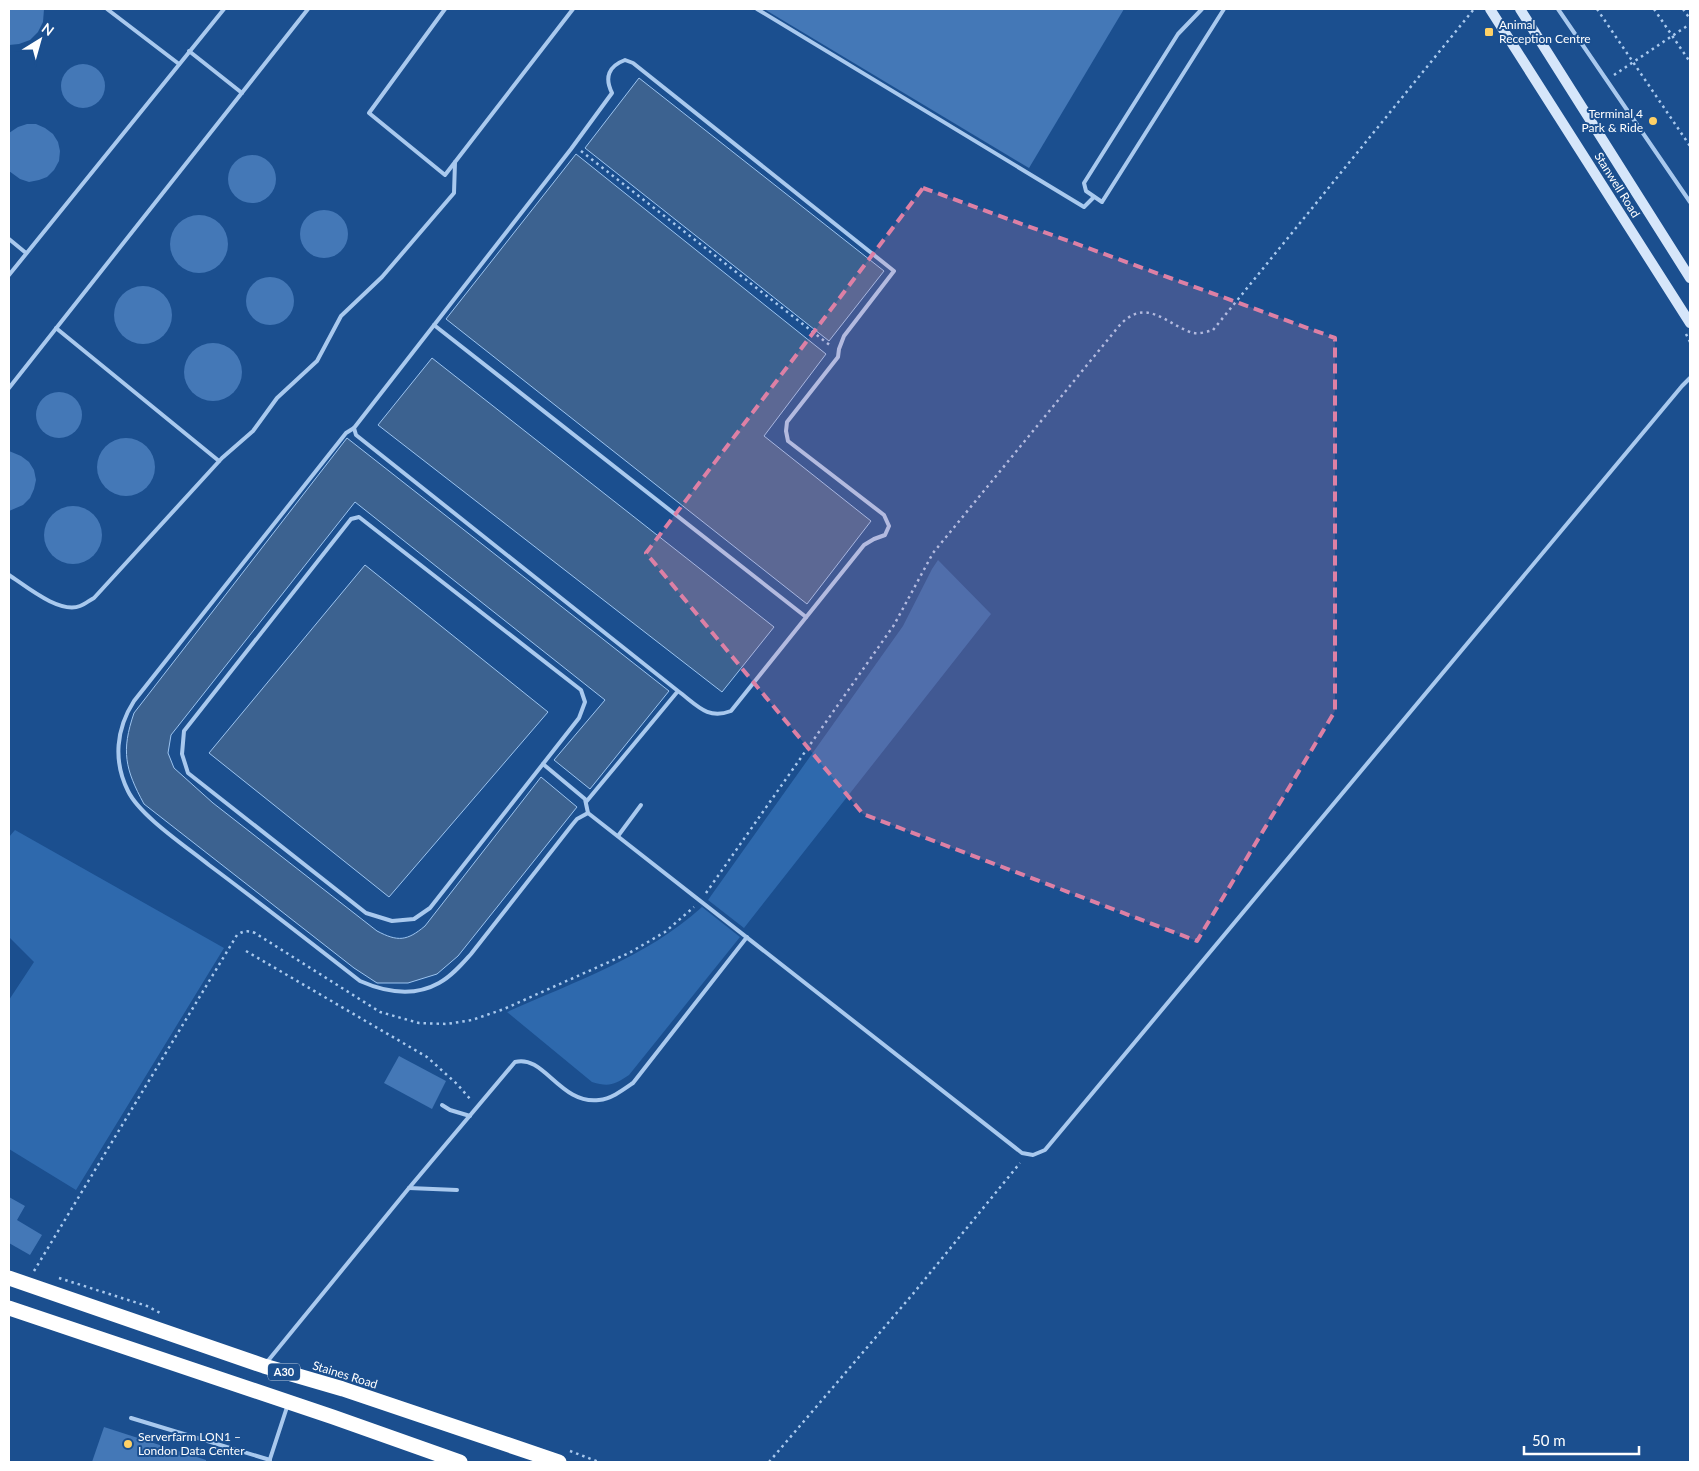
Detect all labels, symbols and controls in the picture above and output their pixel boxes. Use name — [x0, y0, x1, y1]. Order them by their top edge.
north arrow — [15, 15, 65, 65]
place label: Animal Reception Centre — [1499, 17, 1591, 46]
text: N — [39, 19, 58, 39]
marker: Animal Reception Centre — [1483, 26, 1495, 38]
place label: Terminal 4 Park & Ride — [1581, 106, 1643, 135]
marker: Terminal 4 Park & Ride — [1647, 115, 1659, 127]
street label: Stanwell Road — [1591, 149, 1643, 220]
street label: Staines Road — [311, 1358, 380, 1392]
road number: A30 — [268, 1364, 300, 1380]
scale bar — [1524, 1424, 1639, 1456]
place label: Serverfarm LON1 – London Data Center — [138, 1429, 245, 1458]
text: 50 m — [1532, 1431, 1566, 1449]
marker: Serverfarm LON1 – London Data Center — [122, 1438, 134, 1450]

